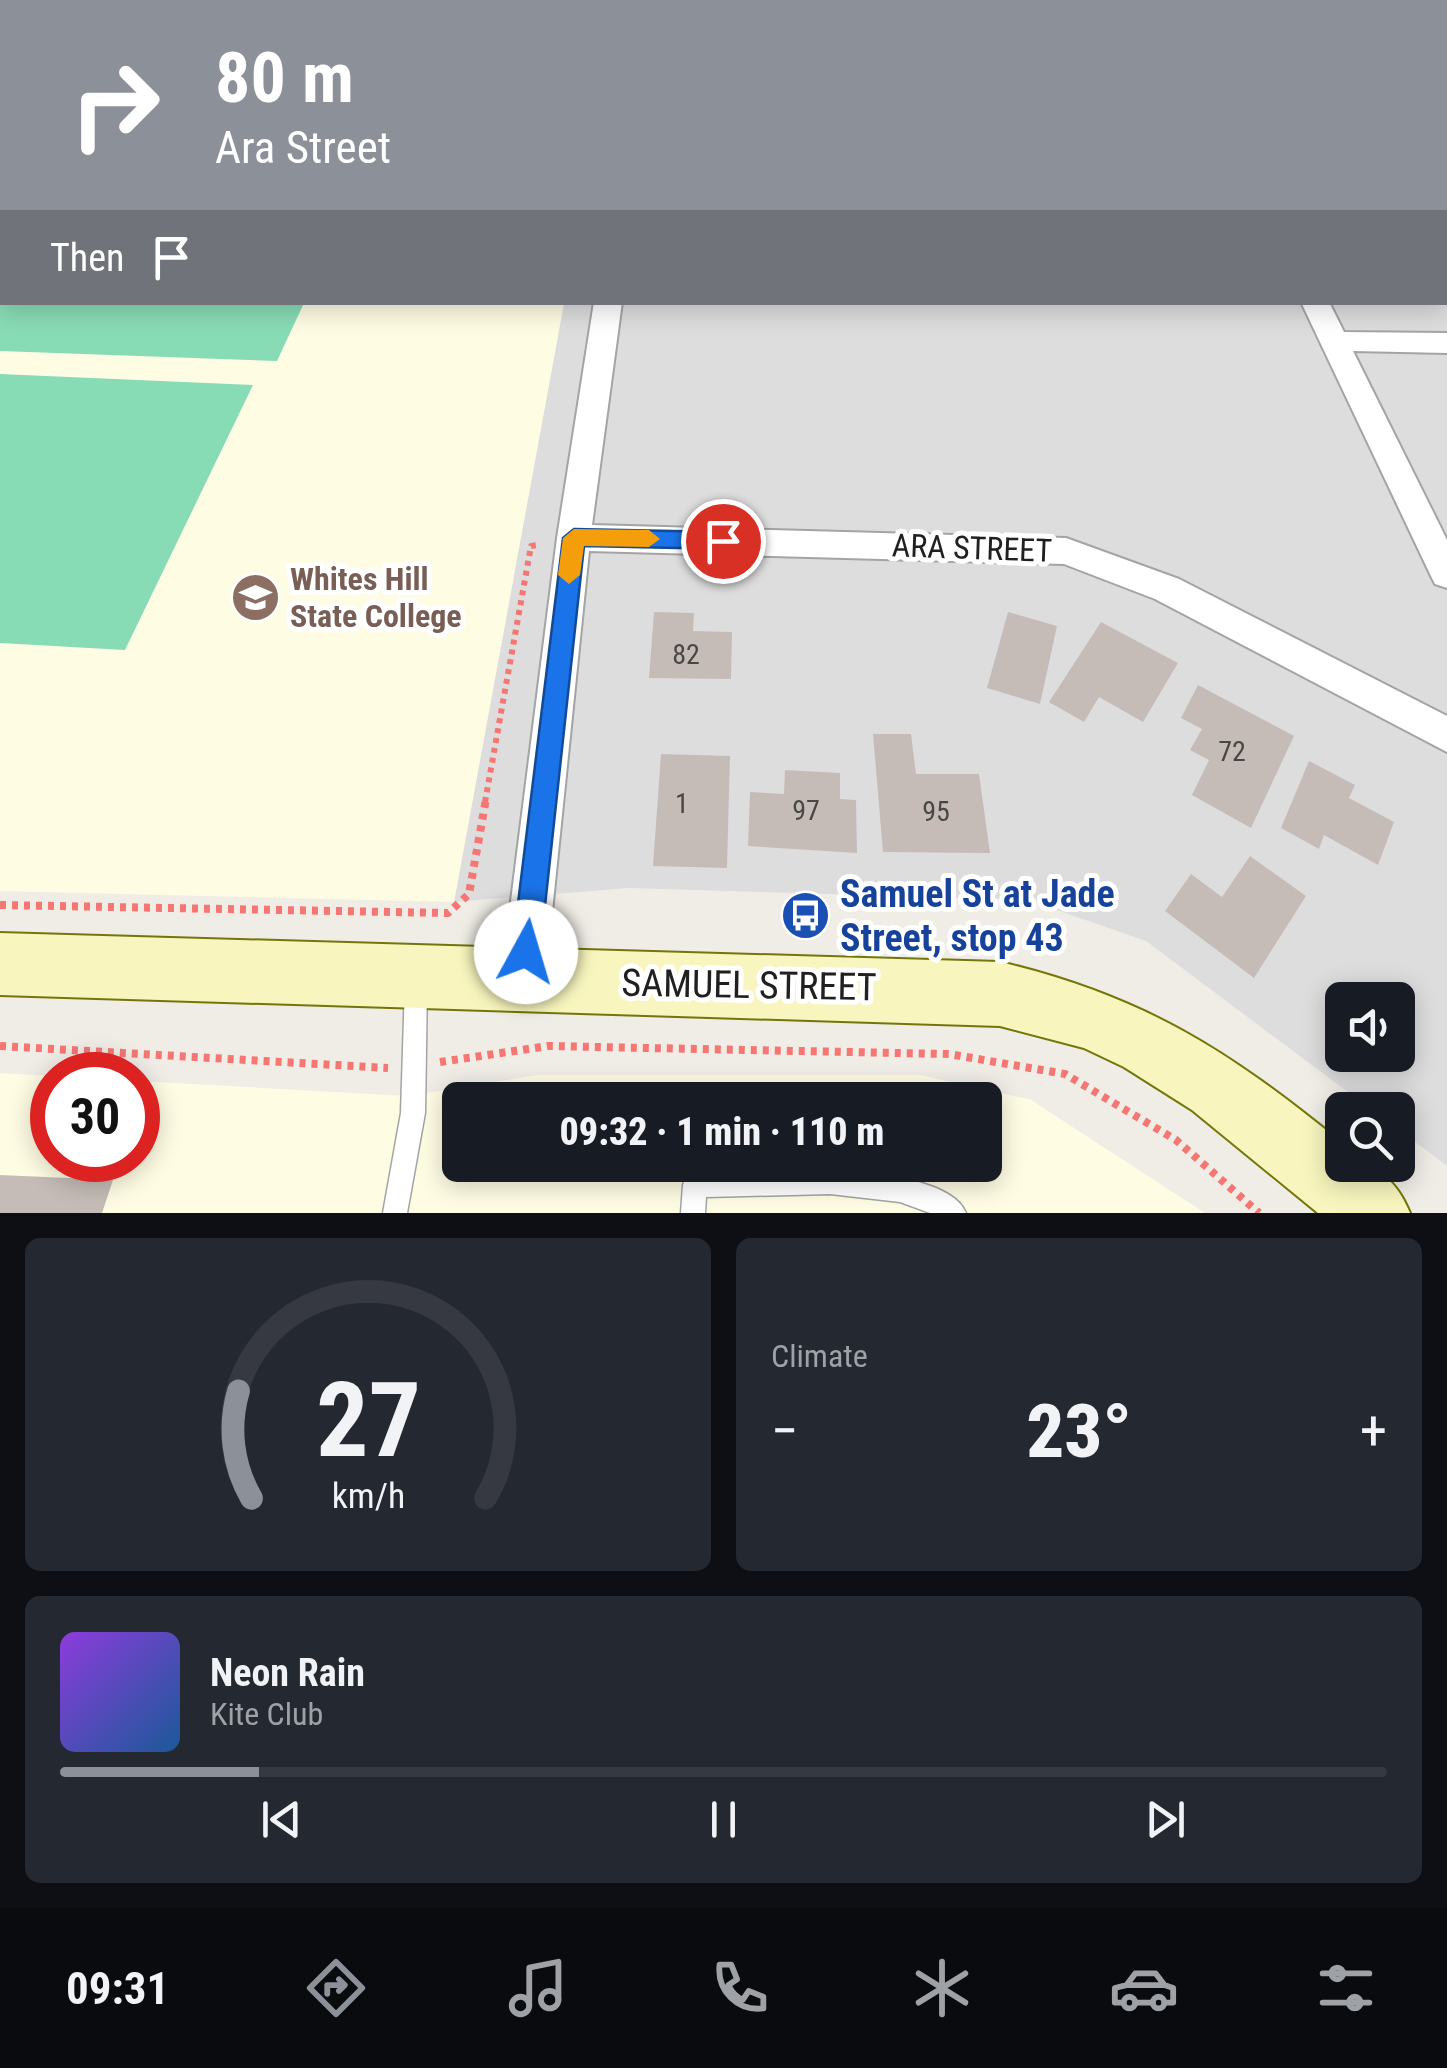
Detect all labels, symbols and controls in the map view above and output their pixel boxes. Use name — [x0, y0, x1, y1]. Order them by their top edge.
text: 80 m — [215, 37, 354, 119]
icon: right — [50, 40, 180, 170]
text: Ara Street — [215, 121, 391, 174]
icon: arrive — [144, 230, 199, 285]
text: Then — [50, 236, 124, 280]
pin — [681, 499, 766, 584]
icon: arrive — [696, 514, 751, 569]
street label: ARA STREET — [891, 526, 1053, 570]
place label: Whites Hill State College — [290, 560, 462, 635]
school or university icon: Whites Hill State College — [229, 571, 281, 623]
house number: 82 — [672, 638, 700, 671]
house number: 72 — [1218, 735, 1246, 768]
house number: 1 — [675, 787, 689, 820]
house number: 97 — [792, 794, 820, 827]
house number: 95 — [922, 795, 950, 828]
place label: Samuel St at Jade Street, stop 43 — [840, 872, 1115, 960]
bus stop icon: Samuel St at Jade Street, stop 43 — [779, 890, 831, 942]
position arrow — [474, 900, 578, 1004]
street label: SAMUEL STREET — [621, 961, 877, 1009]
map controls — [1325, 982, 1415, 1182]
button: sound — [1325, 982, 1415, 1072]
speed limit sign: 30 — [30, 1052, 160, 1182]
button: search — [1325, 1092, 1415, 1182]
text: 09:32 · 1 min · 110 m — [560, 1110, 884, 1154]
text: Climate — [771, 1337, 868, 1375]
text: 27 — [315, 1360, 421, 1481]
text: 23° — [1026, 1387, 1132, 1475]
text: − — [771, 1399, 799, 1463]
text: + — [1360, 1399, 1387, 1463]
text: km/h — [331, 1475, 405, 1517]
text: Neon Rain — [210, 1651, 365, 1695]
text: Kite Club — [210, 1695, 323, 1733]
icon: previous — [254, 1792, 309, 1847]
icon: pause — [696, 1792, 751, 1847]
icon: next — [1138, 1792, 1193, 1847]
icon: directions — [301, 1953, 371, 2023]
icon: music — [503, 1953, 573, 2023]
icon: phone — [705, 1953, 775, 2023]
icon: climate — [907, 1953, 977, 2023]
icon: car — [1109, 1953, 1179, 2023]
icon: filters — [1311, 1953, 1381, 2023]
text: 09:31 — [66, 1962, 169, 2015]

